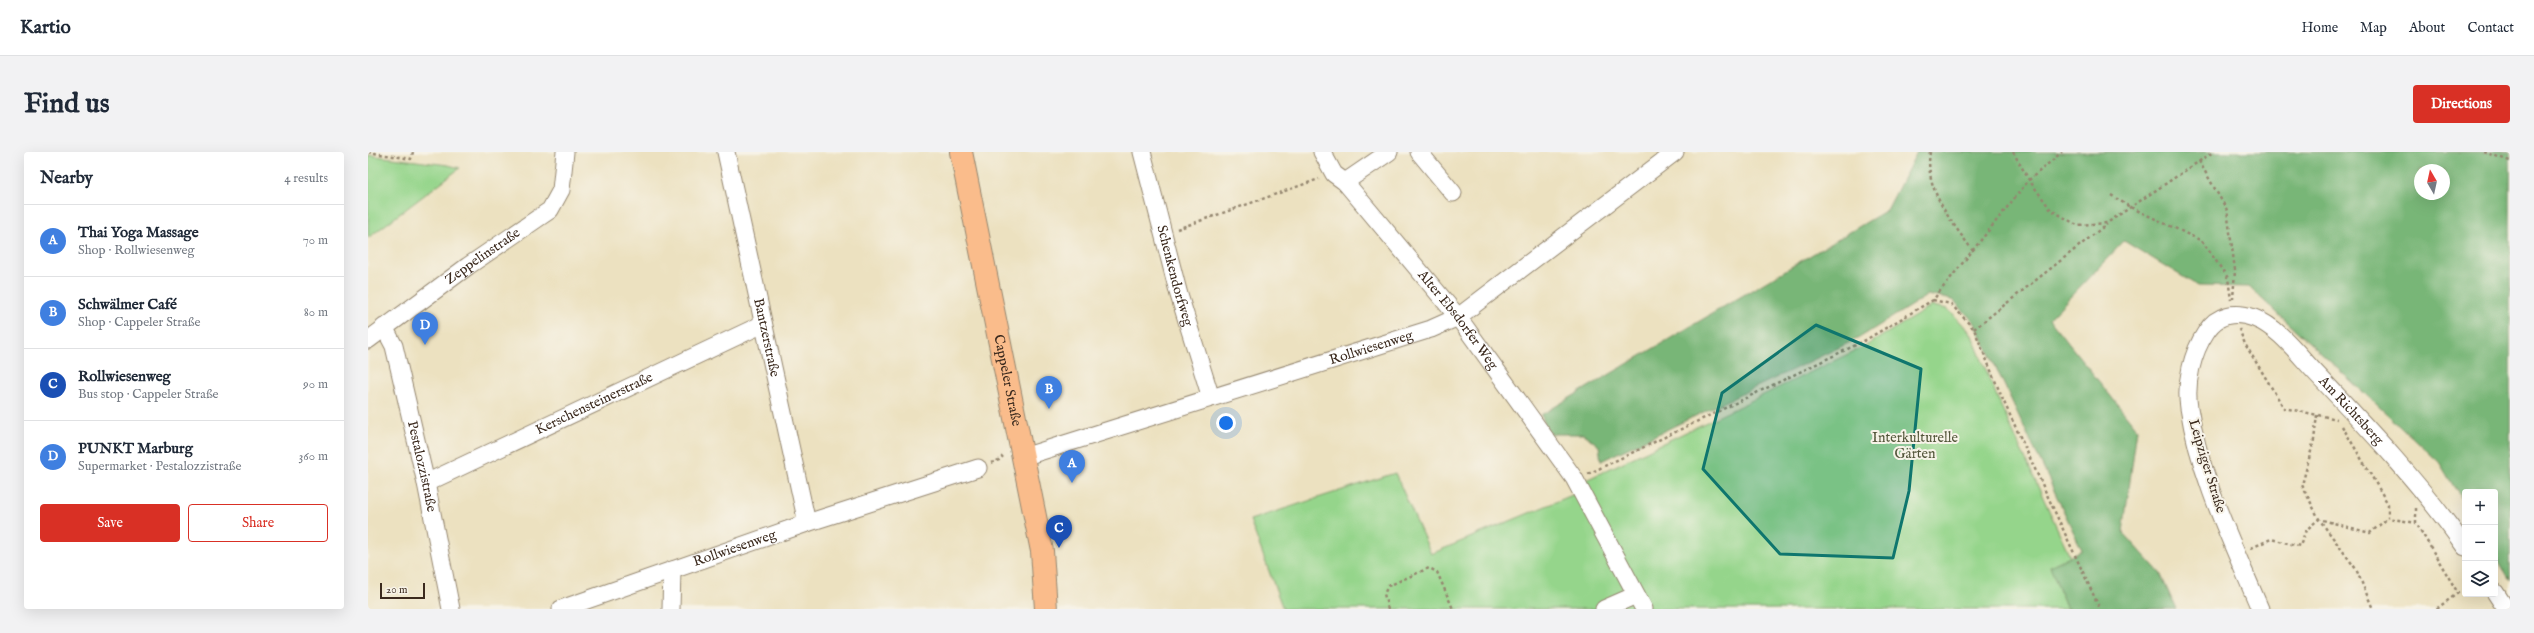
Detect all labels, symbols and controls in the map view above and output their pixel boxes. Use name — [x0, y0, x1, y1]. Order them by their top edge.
text: Kartio — [20, 16, 71, 40]
text: Home — [2302, 19, 2338, 37]
text: Map — [2360, 19, 2387, 37]
text: About — [2409, 19, 2445, 37]
text: Contact — [2467, 19, 2514, 37]
button: Directions — [2413, 85, 2510, 123]
text: Find us — [24, 87, 110, 122]
north arrow — [2414, 164, 2450, 200]
text: Nearby — [40, 168, 93, 189]
text: 4 results — [284, 170, 328, 187]
text: Thai Yoga Massage — [78, 223, 199, 242]
street label: Schenkendorfweg — [1152, 223, 1197, 329]
street label: Zeppelinstraße — [442, 224, 524, 289]
text: A — [49, 232, 57, 249]
text: 70 m — [303, 232, 328, 249]
text: Shop · Rollwiesenweg — [78, 242, 195, 259]
street label: Alter Ebsdorfer Weg — [1413, 266, 1502, 374]
text: Schwälmer Café — [78, 295, 177, 314]
street label: Bantzerstraße — [749, 297, 784, 379]
text: B — [49, 304, 57, 321]
text: 80 m — [304, 304, 328, 321]
pin: D — [412, 312, 438, 345]
text: Shop · Cappeler Straße — [78, 314, 200, 331]
street label: Rollwiesenweg — [1327, 326, 1416, 369]
street label: Cappeler Straße — [989, 333, 1026, 428]
text: Rollwiesenweg — [78, 367, 171, 386]
street label: Kerschensteinerstraße — [533, 368, 656, 439]
street label: Am Richtsberg — [2314, 372, 2388, 449]
text: C — [48, 376, 58, 393]
text: 90 m — [303, 376, 328, 393]
pin: B — [1036, 376, 1062, 409]
text: Bus stop · Cappeler Straße — [78, 386, 219, 403]
your location — [1216, 413, 1236, 433]
street label: Leipziger Straße — [2184, 417, 2230, 516]
street label: Pestalozzistraße — [403, 419, 441, 514]
park label: Interkulturelle Gärten — [1872, 429, 1959, 463]
text: PUNKT Marburg — [78, 439, 193, 458]
text: D — [48, 448, 58, 465]
text: 360 m — [298, 448, 328, 465]
pin: A — [1059, 450, 1085, 483]
text: Supermarket · Pestalozzistraße — [78, 458, 241, 475]
map controls — [2462, 489, 2498, 597]
button: + — [2462, 489, 2498, 525]
button: Save — [40, 504, 180, 542]
button: Share — [188, 504, 328, 542]
pin: C — [1046, 515, 1072, 548]
street label: Rollwiesenweg — [691, 525, 779, 571]
button: − — [2462, 525, 2498, 561]
button: layers — [2462, 561, 2498, 597]
scale bar — [380, 581, 425, 600]
text: 20 m — [386, 583, 407, 597]

